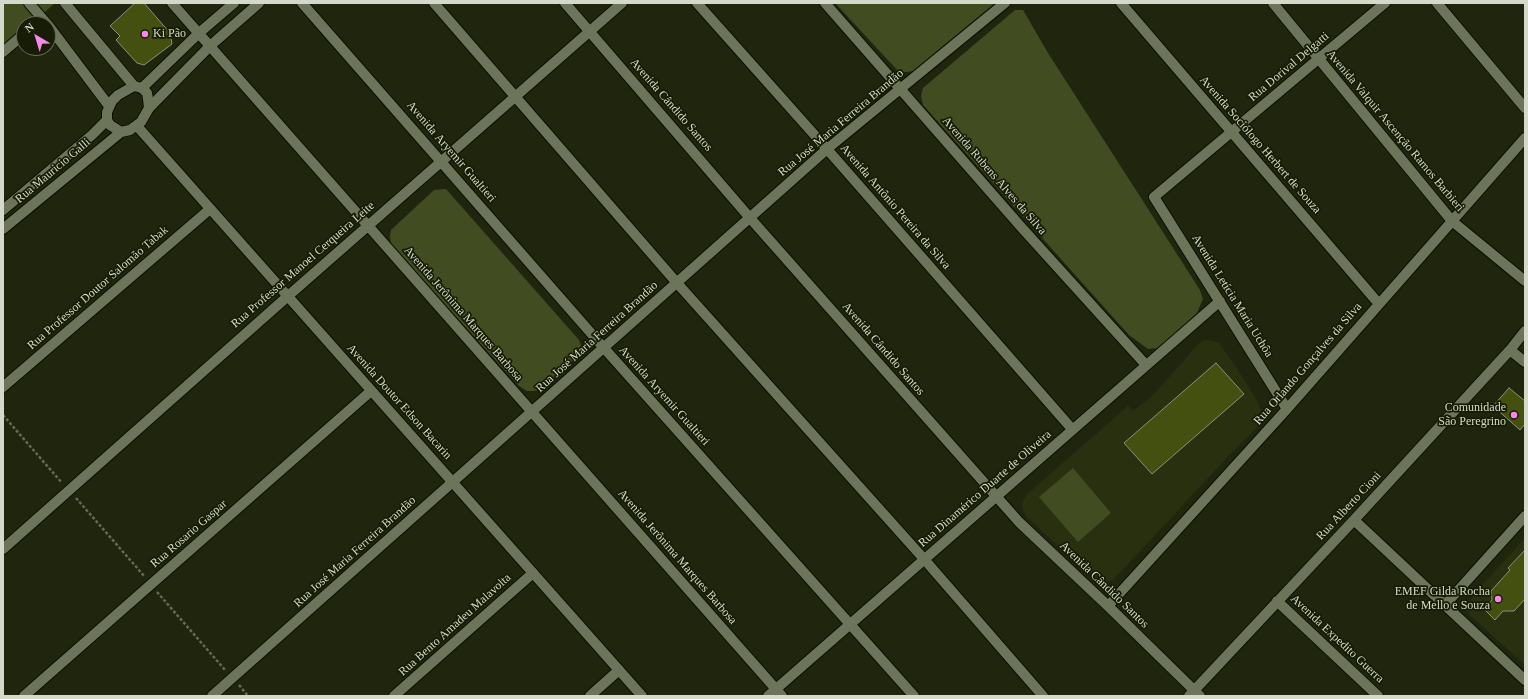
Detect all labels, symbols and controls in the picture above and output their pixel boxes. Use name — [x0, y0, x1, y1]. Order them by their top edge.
north arrow — [16, 16, 56, 56]
text: N — [22, 20, 36, 35]
place label: Ki Pão — [153, 27, 186, 41]
marker: Ki Pão — [140, 29, 150, 39]
street label: Rua Dorival Delgatti — [1246, 29, 1332, 105]
street label: Avenida Valquir Ascenção Ramos Barbieri — [1323, 47, 1467, 215]
street label: Avenida Cândido Santos — [627, 56, 715, 154]
street label: Rua José Maria Ferreira Brandão — [775, 66, 907, 180]
street label: Avenida Sociólogo Herbert de Souza — [1196, 73, 1324, 217]
street label: Avenida Aryemir Gualtieri — [403, 99, 499, 205]
street label: Avenida Rubens Alves da Silva — [939, 114, 1049, 238]
street label: Rua Mauricio Galli — [13, 135, 93, 207]
street label: Avenida Antônio Pereira da Silva — [837, 141, 953, 273]
street label: Rua Professor Manoel Cerqueira Leite — [228, 199, 378, 331]
street label: Rua Professor Doutor Salomão Tabak — [25, 223, 171, 353]
street label: Avenida Letícia Maria Uchôa — [1188, 232, 1276, 360]
street label: Avenida Jerônima Marques Barbosa — [400, 244, 526, 384]
street label: Rua José Maria Ferreira Brandão — [533, 278, 661, 396]
street label: Avenida Cândido Santos — [839, 300, 927, 398]
street label: Rua Orlando Gonçalves da Silva — [1251, 300, 1365, 428]
street label: Avenida Doutor Edson Bacarin — [343, 341, 455, 463]
street label: Avenida Aryemir Gualtieri — [615, 343, 713, 449]
place label: Comunidade São Peregrino — [1438, 401, 1506, 429]
marker: Comunidade São Peregrino — [1509, 410, 1519, 420]
street label: Rua Dinamérico Duarte de Oliveira — [916, 427, 1054, 551]
street label: Rua Alberto Cioni — [1314, 469, 1384, 543]
street label: Avenida Jerônima Marques Barbosa — [614, 487, 740, 627]
street label: Rua José Maria Ferreira Brandão — [291, 493, 419, 611]
street label: Rua Rosario Gaspar — [148, 497, 230, 571]
street label: Avenida Cândido Santos — [1056, 539, 1152, 631]
street label: Rua Bento Amadeu Malavolta — [396, 571, 514, 679]
place label: EMEF Gilda Rocha de Mello e Souza — [1395, 585, 1490, 613]
street label: Avenida Expedito Guerra — [1287, 592, 1387, 686]
marker: EMEF Gilda Rocha de Mello e Souza — [1493, 594, 1503, 604]

